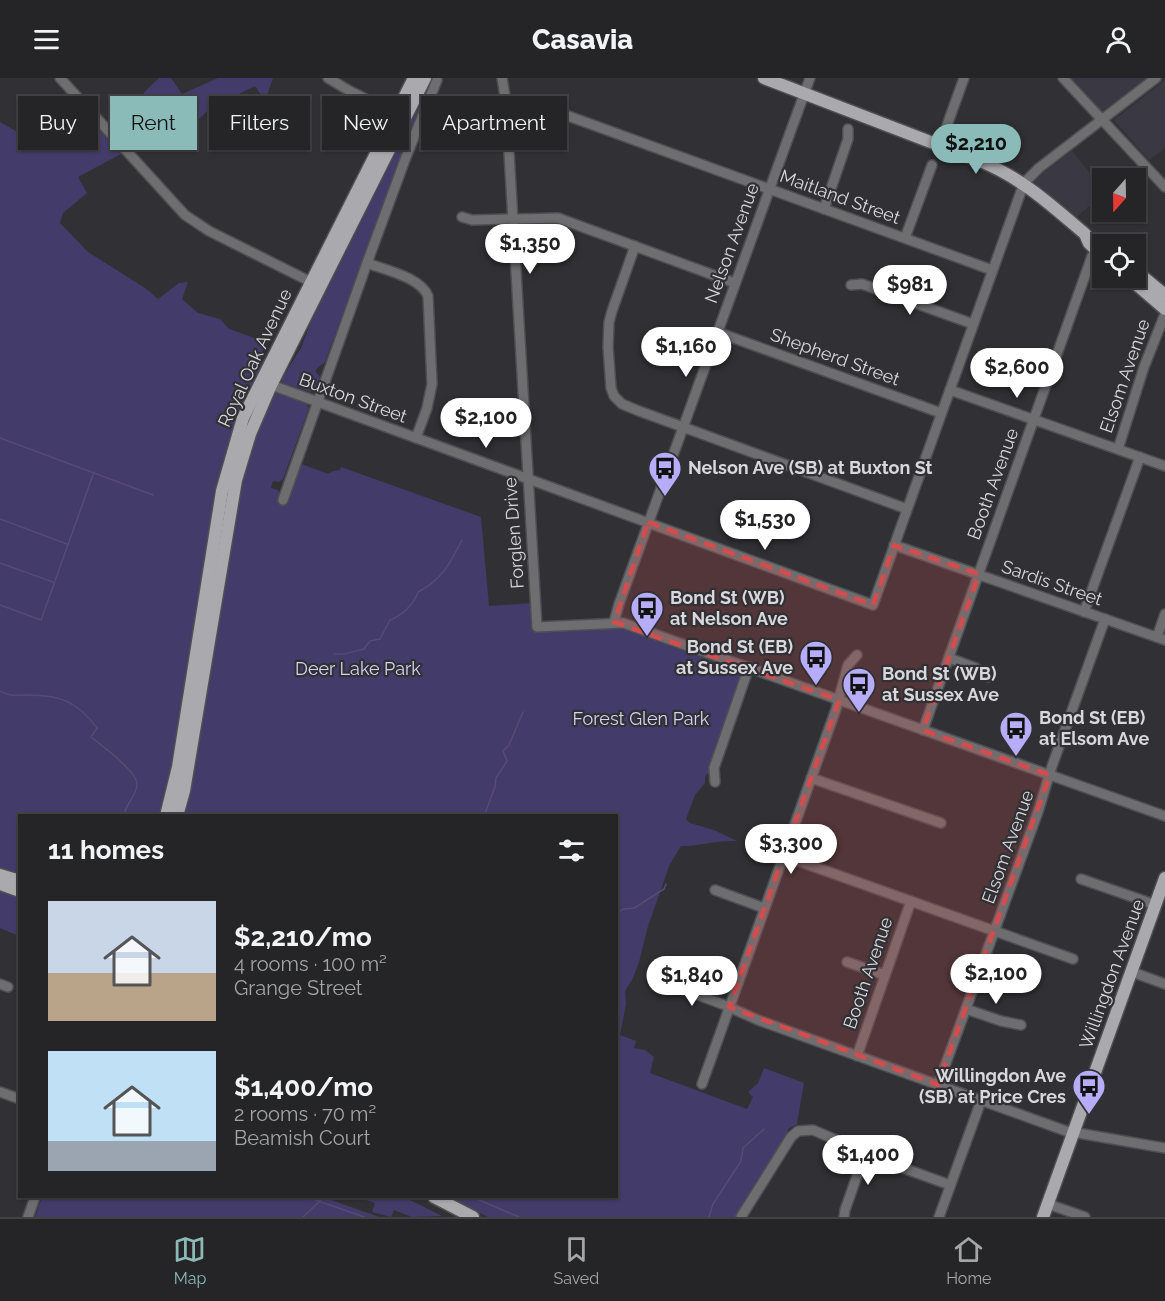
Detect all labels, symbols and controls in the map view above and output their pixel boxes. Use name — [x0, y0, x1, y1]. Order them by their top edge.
icon: menu — [30, 23, 63, 56]
icon: person — [1102, 23, 1135, 56]
text: Casavia — [532, 24, 633, 55]
chip: Buy — [18, 96, 98, 150]
chip: Rent — [110, 96, 197, 150]
chip: Filters — [209, 96, 310, 150]
chip: New — [322, 96, 409, 150]
chip: Apartment — [421, 96, 567, 150]
pin: $2,210 — [927, 124, 1025, 175]
text: $2,210 — [945, 131, 1007, 155]
street label: Maitland Street — [777, 165, 903, 228]
north arrow — [1092, 168, 1146, 222]
map controls — [1092, 168, 1146, 288]
street label: Nelson Avenue — [700, 179, 763, 306]
pin: $1,350 — [481, 224, 579, 275]
text: $1,350 — [499, 231, 561, 255]
button: locate — [1092, 234, 1146, 288]
pin: $981 — [874, 265, 946, 316]
text: $981 — [887, 272, 933, 296]
street label: Royal Oak Avenue — [213, 285, 296, 430]
street label: Elsom Avenue — [1095, 316, 1154, 436]
street label: Shepherd Street — [768, 323, 903, 390]
pin: $1,160 — [637, 327, 735, 378]
text: $1,160 — [655, 334, 717, 358]
pin: $2,600 — [968, 348, 1066, 399]
text: $2,600 — [984, 355, 1050, 379]
street label: Buxton Street — [296, 368, 410, 427]
pin: $2,100 — [437, 398, 535, 449]
text: $2,100 — [454, 405, 518, 429]
street label: Booth Avenue — [963, 425, 1023, 542]
bus stop icon: Nelson Ave (SB) at Buxton St — [647, 450, 683, 497]
place label: Nelson Ave (SB) at Buxton St — [688, 457, 932, 478]
street label: Forglen Drive — [499, 476, 528, 589]
pin: $1,530 — [716, 500, 814, 551]
text: $1,530 — [734, 507, 796, 531]
street label: Sardis Street — [999, 555, 1105, 610]
place label: Bond St (WB) at Nelson Ave — [670, 587, 788, 629]
bus stop icon: Bond St (WB) at Nelson Ave — [629, 590, 665, 637]
place label: Bond St (EB) at Sussex Ave — [676, 636, 793, 678]
bus stop icon: Bond St (EB) at Sussex Ave — [798, 639, 834, 686]
park label: Deer Lake Park — [295, 658, 421, 679]
place label: Bond St (WB) at Sussex Ave — [882, 663, 999, 705]
bus stop icon: Bond St (WB) at Sussex Ave — [841, 666, 877, 713]
place label: Bond St (EB) at Elsom Ave — [1039, 707, 1149, 749]
park label: Forest Glen Park — [573, 708, 710, 729]
bus stop icon: Bond St (EB) at Elsom Ave — [998, 710, 1034, 757]
street label: Elsom Avenue — [977, 787, 1038, 906]
pin: $3,300 — [742, 824, 840, 875]
text: $3,300 — [759, 831, 823, 855]
icon: filters — [555, 834, 588, 867]
text: 11 homes — [48, 835, 164, 865]
street label: Willingdon Avenue — [1075, 896, 1149, 1052]
street label: Booth Avenue — [839, 914, 897, 1032]
text: $2,210/mo — [234, 922, 372, 952]
icon: home — [96, 925, 168, 997]
text: 4 rooms · 100 m² — [234, 952, 387, 976]
pin: $2,100 — [947, 954, 1045, 1005]
pin: $1,840 — [643, 956, 741, 1007]
text: $2,100 — [964, 961, 1028, 985]
text: $1,840 — [661, 963, 723, 987]
text: Grange Street — [234, 976, 363, 1000]
place label: Willingdon Ave (SB) at Price Cres — [919, 1065, 1066, 1107]
bus stop icon: Willingdon Ave (SB) at Price Cres — [1071, 1068, 1107, 1115]
text: $1,400/mo — [234, 1072, 373, 1102]
icon: home — [96, 1075, 168, 1147]
text: 2 rooms · 70 m² — [234, 1102, 376, 1126]
text: Beamish Court — [234, 1126, 370, 1150]
pin: $1,400 — [819, 1135, 917, 1186]
text: $1,400 — [836, 1142, 900, 1166]
tab: Map — [173, 1233, 206, 1288]
tab: Saved — [553, 1233, 599, 1288]
tab: Home — [946, 1233, 991, 1288]

